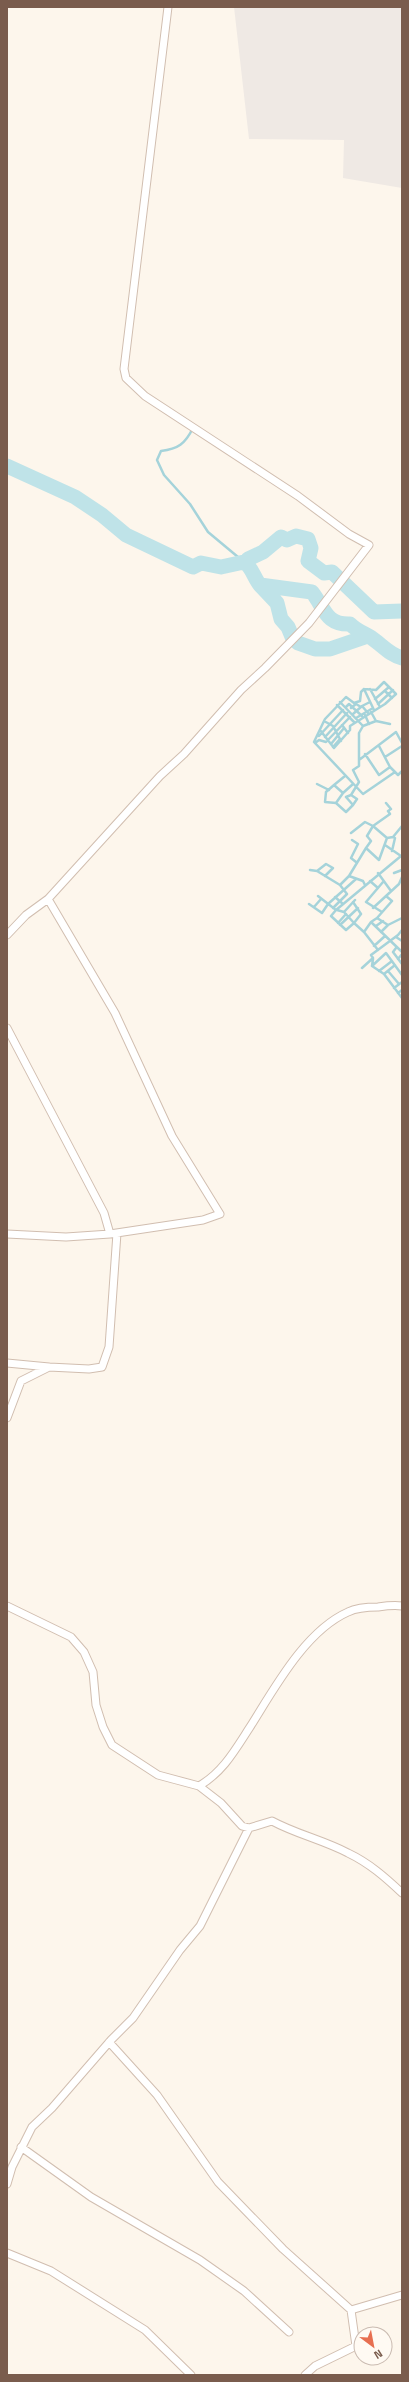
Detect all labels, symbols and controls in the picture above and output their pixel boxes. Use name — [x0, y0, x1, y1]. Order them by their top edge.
north arrow — [353, 2326, 393, 2366]
text: N — [371, 2346, 386, 2363]

